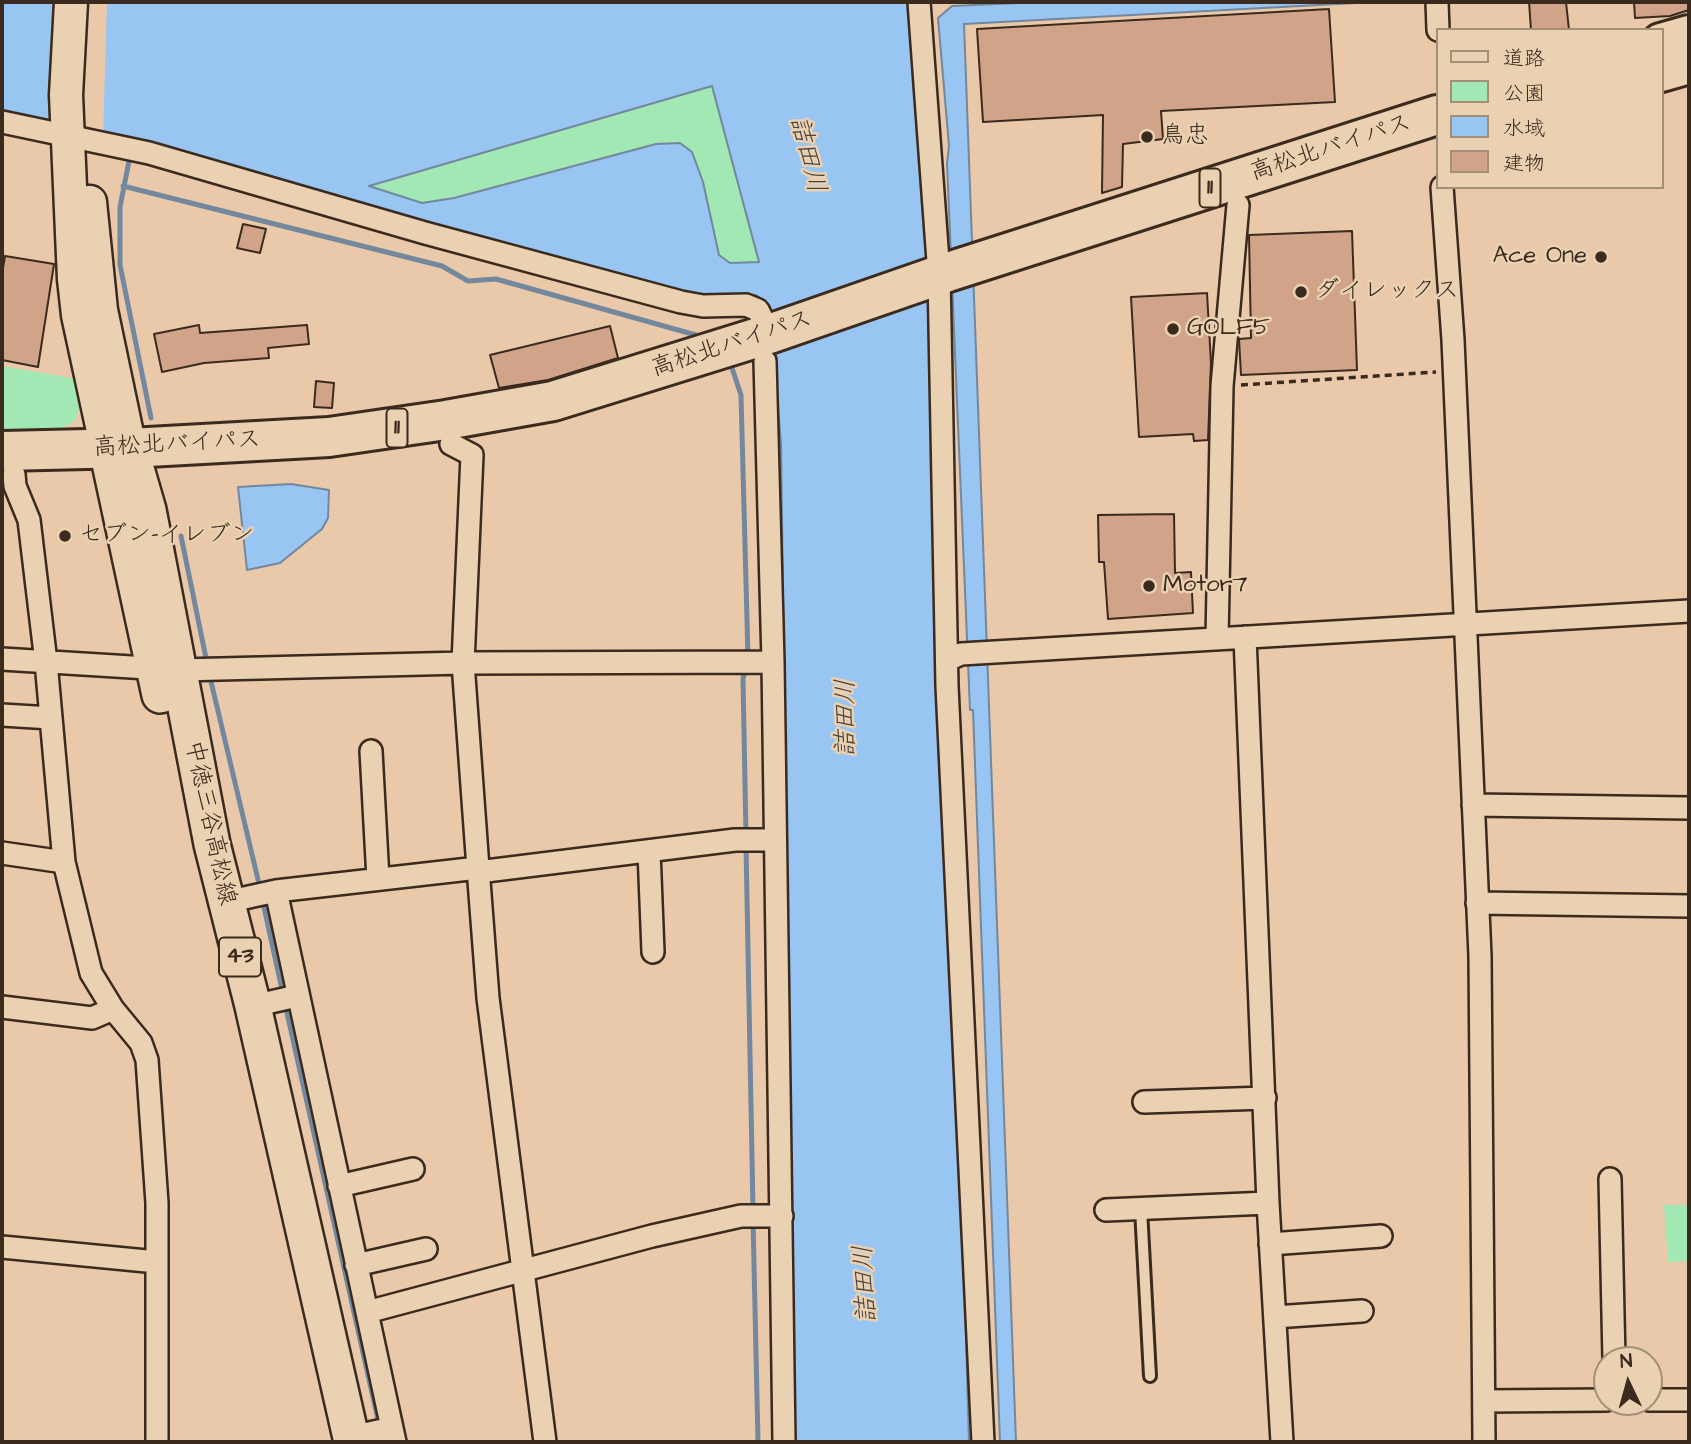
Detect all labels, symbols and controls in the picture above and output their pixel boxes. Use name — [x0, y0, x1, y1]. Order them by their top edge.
legend — [1436, 28, 1663, 189]
text: 道路 — [1503, 44, 1545, 73]
text: 公園 — [1503, 79, 1545, 108]
street label: 高松北バイパス — [1247, 109, 1415, 189]
water label: 詰田川 — [781, 113, 831, 197]
text: 水域 — [1503, 114, 1545, 143]
place label: 鳥忠 — [1161, 123, 1209, 151]
marker: 鳥忠 — [1139, 129, 1155, 145]
text: 建物 — [1503, 149, 1545, 178]
road number: 11 — [1200, 168, 1220, 208]
place label: Ace One — [1493, 243, 1587, 271]
marker: Ace One — [1593, 249, 1609, 265]
place label: ダイレックス — [1315, 278, 1459, 306]
marker: ダイレックス — [1293, 284, 1309, 300]
street label: 高松北バイパス — [648, 305, 816, 385]
place label: GOLF5 — [1187, 315, 1270, 343]
marker: GOLF5 — [1165, 321, 1181, 337]
road number: 11 — [386, 408, 408, 448]
street label: 高松北バイパス — [92, 426, 262, 464]
place label: セブン-イレブン — [79, 522, 254, 550]
marker: セブン-イレブン — [57, 528, 73, 544]
place label: Motor7 — [1163, 572, 1248, 600]
marker: Motor7 — [1141, 578, 1157, 594]
water label: 詰田川 — [832, 679, 864, 757]
street label: 中徳三谷高松線 — [177, 738, 241, 908]
road number: 43 — [219, 938, 261, 976]
water label: 詰田川 — [849, 1244, 885, 1324]
north arrow — [1593, 1346, 1663, 1416]
text: N — [1619, 1348, 1633, 1376]

